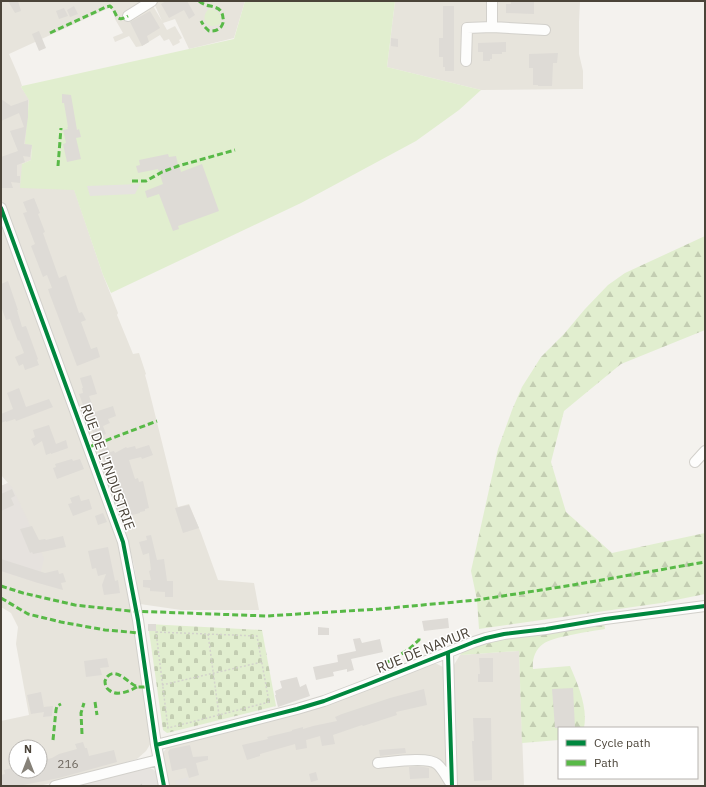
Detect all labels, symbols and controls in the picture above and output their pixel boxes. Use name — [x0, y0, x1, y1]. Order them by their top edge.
street label: RUE DE L'INDUSTRIE — [77, 401, 139, 533]
street label: RUE DE NAMUR — [374, 623, 472, 677]
legend — [558, 727, 698, 779]
text: Cycle path — [594, 735, 651, 750]
north arrow — [8, 739, 48, 779]
text: N — [24, 742, 32, 756]
text: Path — [594, 755, 619, 770]
house number: 216 — [57, 756, 79, 771]

